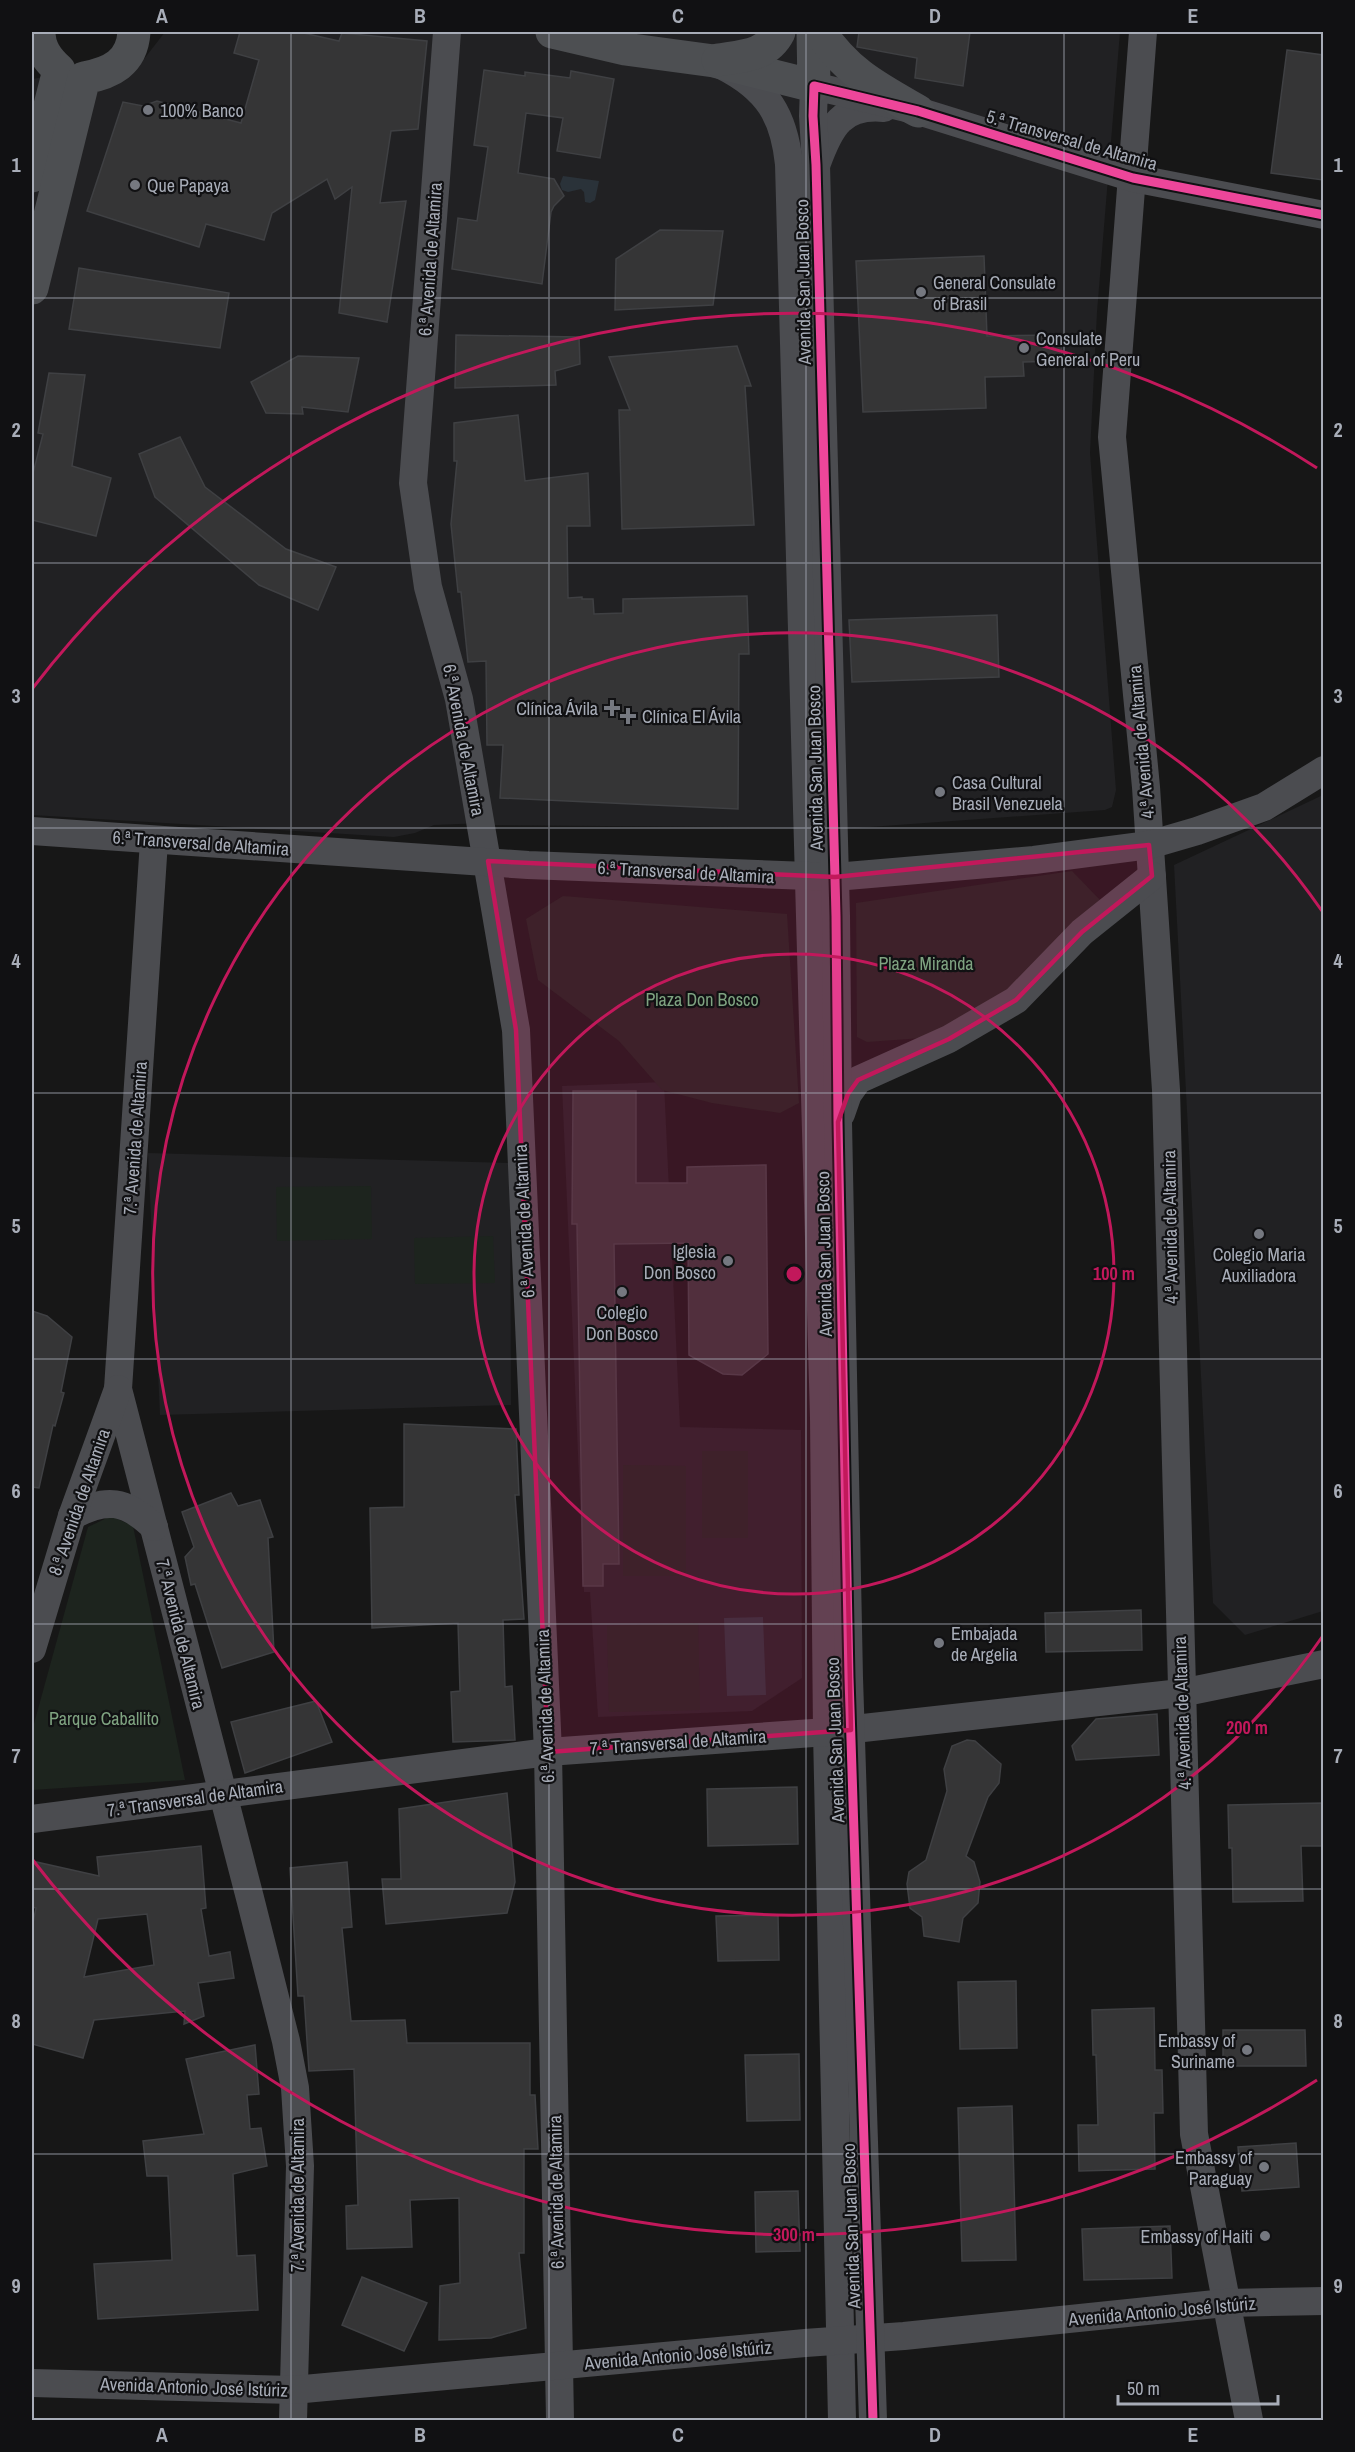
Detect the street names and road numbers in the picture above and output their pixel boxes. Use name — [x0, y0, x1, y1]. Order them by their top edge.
street label: 5.ª Transversal de Altamira — [984, 104, 1160, 176]
street label: 6.ª Avenida de Altamira — [412, 181, 448, 337]
street label: Avenida San Juan Bosco — [789, 199, 817, 366]
street label: 6.ª Avenida de Altamira — [437, 662, 491, 818]
street label: 4.ª Avenida de Altamira — [1122, 664, 1160, 820]
street label: Avenida San Juan Bosco — [801, 685, 829, 852]
street label: 6.ª Transversal de Altamira — [112, 824, 290, 862]
street label: 6.ª Transversal de Altamira — [597, 855, 775, 889]
street label: 7.ª Avenida de Altamira — [117, 1060, 153, 1216]
street label: 6.ª Avenida de Altamira — [507, 1144, 541, 1298]
street label: 4.ª Avenida de Altamira — [1156, 1150, 1184, 1304]
street label: Avenida San Juan Bosco — [810, 1171, 838, 1338]
street label: 8.ª Avenida de Altamira — [42, 1425, 116, 1579]
street label: 7.ª Avenida de Altamira — [150, 1556, 212, 1712]
street label: 6.ª Avenida de Altamira — [530, 1629, 560, 1783]
street label: 4.ª Avenida de Altamira — [1167, 1636, 1197, 1790]
street label: Avenida San Juan Bosco — [820, 1657, 850, 1824]
street label: 7.ª Transversal de Altamira — [589, 1723, 767, 1761]
street label: 7.ª Transversal de Altamira — [106, 1773, 284, 1823]
street label: 6.ª Avenida de Altamira — [542, 2115, 570, 2269]
street label: 7.ª Avenida de Altamira — [285, 2118, 310, 2272]
street label: Avenida San Juan Bosco — [836, 2143, 866, 2310]
street label: Avenida Antonio José Istúriz — [1066, 2290, 1257, 2332]
street label: Avenida Antonio José Istúriz — [582, 2334, 773, 2376]
street label: Avenida Antonio José Istúriz — [99, 2371, 288, 2403]

